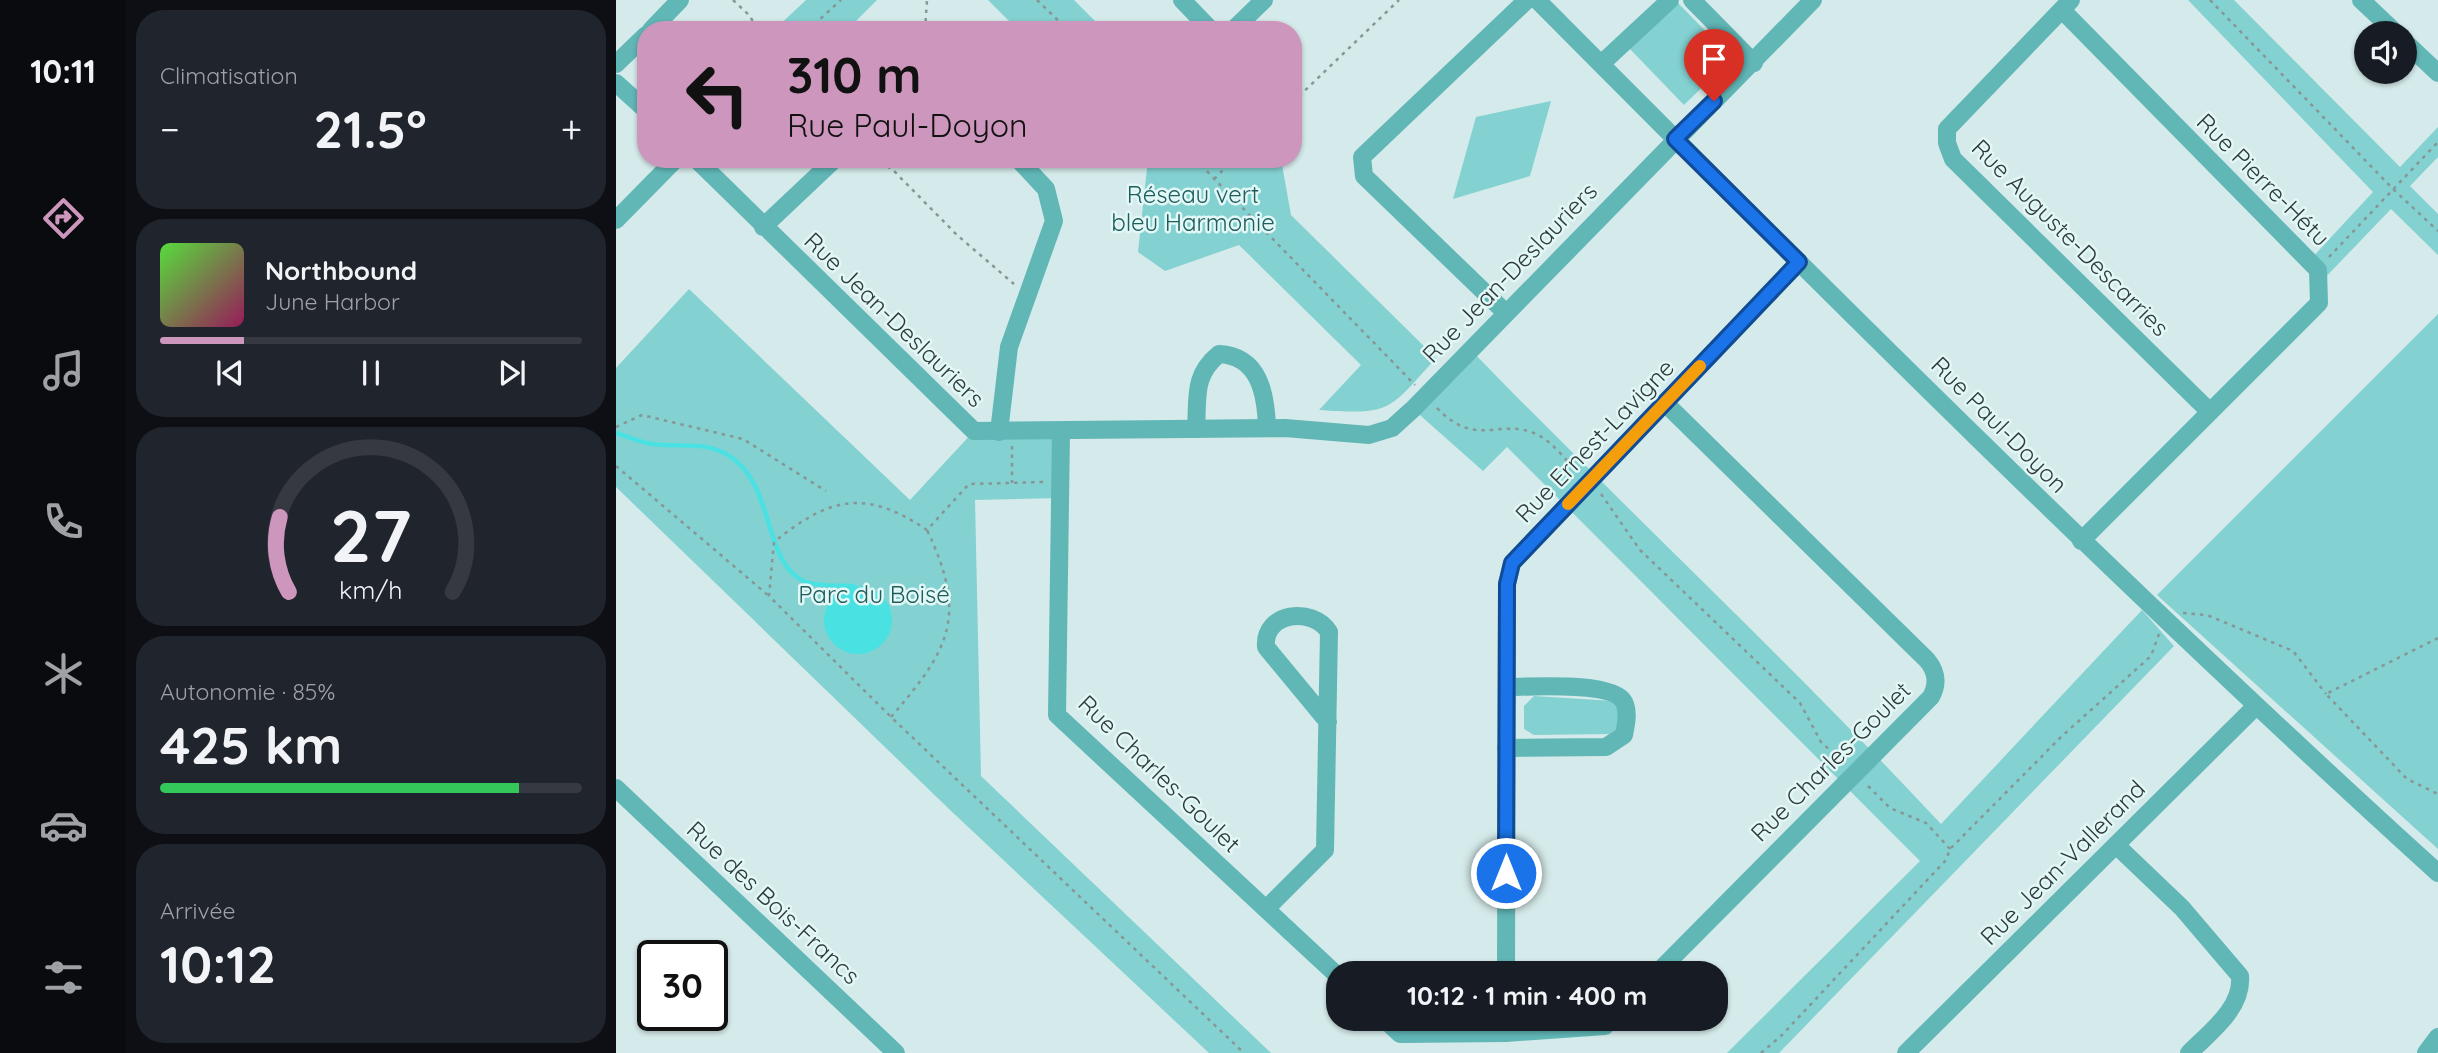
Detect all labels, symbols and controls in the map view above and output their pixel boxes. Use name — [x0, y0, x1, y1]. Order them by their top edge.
map controls — [2354, 21, 2417, 84]
button: sound — [2354, 21, 2417, 84]
pin — [1684, 29, 1744, 101]
icon: arrive — [1695, 40, 1733, 78]
text: 310 m — [787, 44, 921, 105]
icon: left — [672, 49, 763, 140]
text: 10:11 — [30, 51, 96, 91]
text: Climatisation — [160, 61, 298, 90]
text: 21.5° — [314, 96, 427, 161]
text: − — [160, 105, 180, 153]
text: + — [561, 105, 582, 153]
text: Rue Paul-Doyon — [787, 105, 1028, 145]
street label: Rue Pierre-Hétu — [2191, 106, 2337, 252]
street label: Rue Auguste-Descarries — [1966, 132, 2176, 342]
street label: Rue Jean-Deslauriers — [1415, 176, 1603, 369]
park label: Réseau vert bleu Harmonie — [1111, 179, 1275, 237]
icon: directions — [39, 194, 88, 243]
street label: Rue Jean-Deslauriers — [798, 225, 991, 413]
text: Northbound — [265, 254, 417, 287]
text: June Harbor — [265, 287, 400, 316]
icon: music — [39, 346, 88, 395]
street label: Rue Paul-Doyon — [1925, 350, 2074, 499]
street label: Rue Ernest-Lavigne — [1508, 352, 1680, 528]
icon: previous — [211, 354, 249, 392]
icon: pause — [352, 354, 390, 392]
icon: next — [493, 354, 531, 392]
text: 27 — [330, 490, 412, 581]
icon: phone — [39, 497, 88, 546]
text: km/h — [339, 574, 403, 605]
park label: Parc du Boisé — [798, 579, 950, 609]
icon: climate — [39, 649, 88, 698]
street label: Rue Charles-Goulet — [1744, 675, 1917, 848]
text: Autonomie · 85% — [160, 677, 335, 706]
street label: Rue Charles-Goulet — [1072, 688, 1247, 858]
text: 425 km — [160, 712, 342, 777]
street label: Rue Jean-Vallerand — [1973, 773, 2151, 951]
icon: car — [39, 801, 88, 850]
street label: Rue des Bois-Francs — [681, 814, 866, 990]
position arrow — [1469, 836, 1543, 910]
text: Arrivée — [160, 896, 236, 925]
text: 10:12 — [160, 931, 276, 996]
speed limit sign: 30 — [637, 940, 728, 1031]
icon: filters — [39, 953, 88, 1002]
text: 10:12 · 1 min · 400 m — [1407, 979, 1647, 1012]

